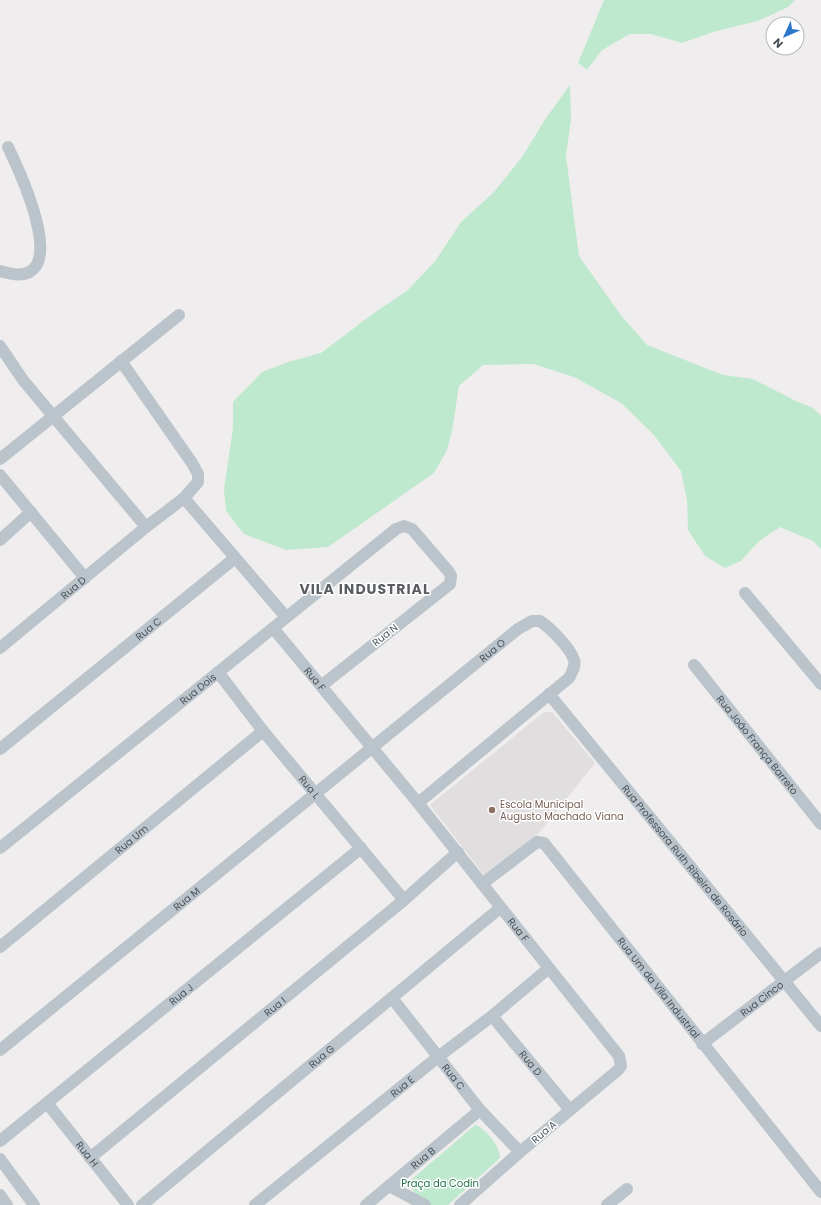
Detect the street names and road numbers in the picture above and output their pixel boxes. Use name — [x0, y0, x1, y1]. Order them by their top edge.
street label: Rua D — [57, 572, 89, 602]
street label: Rua C — [132, 613, 165, 644]
street label: Rua N — [369, 620, 401, 650]
street label: Rua O — [476, 635, 508, 665]
street label: Rua F — [301, 664, 329, 694]
street label: Rua Dois — [176, 669, 219, 708]
street label: Rua João França Barreto — [713, 692, 802, 798]
street label: Rua L — [295, 772, 324, 802]
street label: Rua Professora Ruth Ribeiro de Rosário — [619, 781, 752, 939]
street label: Rua Um — [112, 821, 151, 857]
street label: Rua M — [170, 883, 203, 914]
street label: Rua F — [504, 914, 533, 945]
street label: Rua Um da Vila Industrial — [614, 934, 704, 1041]
street label: Rua Cinco — [737, 977, 786, 1020]
street label: Rua J — [166, 980, 196, 1009]
street label: Rua I — [260, 993, 289, 1020]
street label: Rua G — [305, 1041, 338, 1071]
street label: Rua D — [516, 1047, 546, 1079]
street label: Rua C — [439, 1060, 469, 1093]
street label: Rua E — [387, 1072, 417, 1100]
street label: Rua A — [528, 1117, 560, 1147]
street label: Rua H — [73, 1138, 102, 1170]
street label: Rua B — [407, 1143, 438, 1172]

